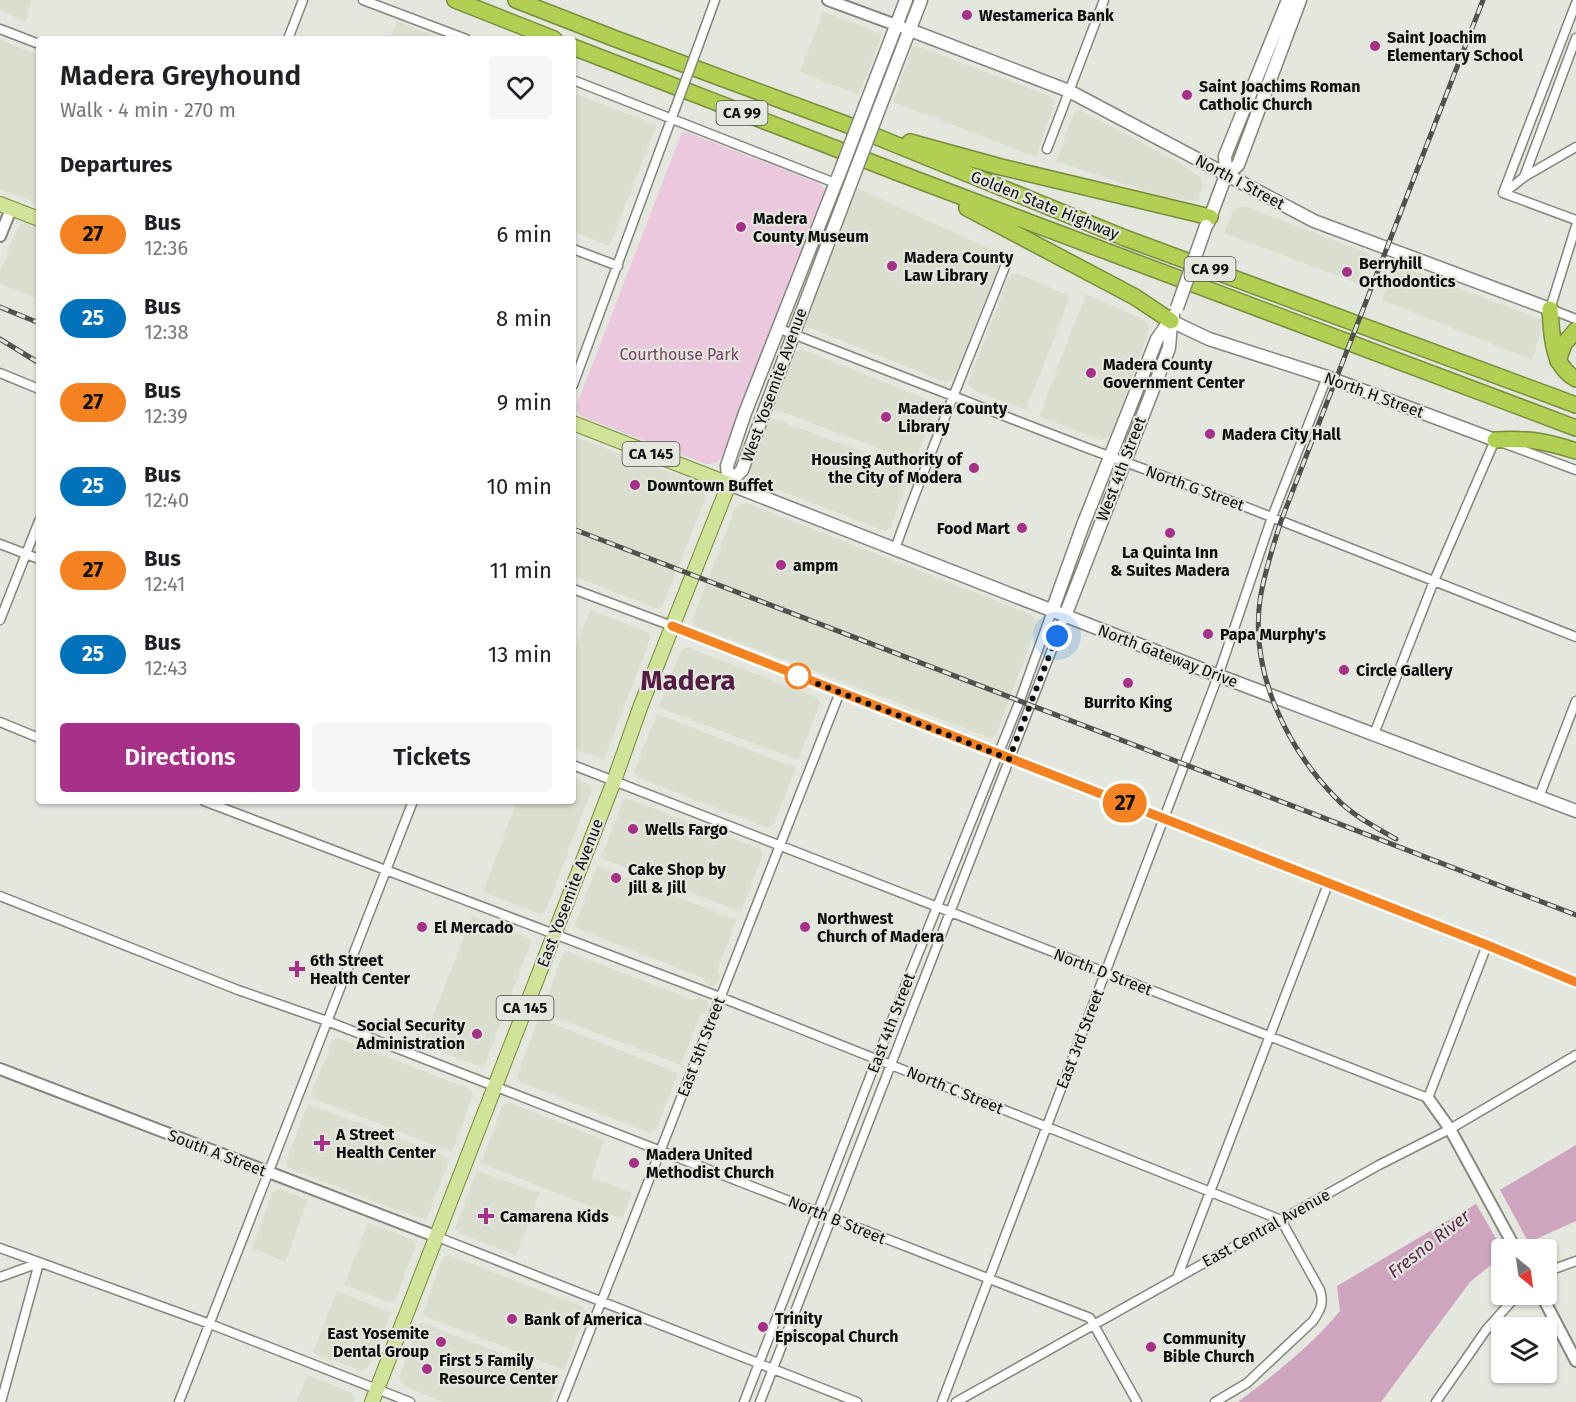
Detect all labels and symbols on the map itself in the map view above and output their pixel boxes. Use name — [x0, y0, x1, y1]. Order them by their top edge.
place label: Westamerica Bank — [979, 6, 1114, 25]
marker: Westamerica Bank — [960, 8, 974, 22]
place label: Saint Joachim Elementary School — [1387, 28, 1523, 65]
marker: Saint Joachim Elementary School — [1368, 39, 1382, 53]
place label: Saint Joachims Roman Catholic Church — [1199, 77, 1361, 114]
marker: Saint Joachims Roman Catholic Church — [1180, 88, 1194, 102]
road number: CA 99 — [716, 101, 768, 125]
street label: North I Street — [1192, 151, 1288, 214]
street label: Golden State Highway — [968, 167, 1122, 243]
place label: Madera County Museum — [753, 209, 869, 246]
marker: Madera County Museum — [734, 220, 748, 234]
place label: Madera County Law Library — [904, 248, 1014, 285]
place label: Berryhill Orthodontics — [1359, 254, 1456, 291]
road number: CA 99 — [1184, 257, 1236, 281]
marker: Madera County Law Library — [885, 259, 899, 273]
marker: Berryhill Orthodontics — [1340, 265, 1354, 279]
street label: West Yosemite Avenue — [737, 305, 811, 465]
park label: Courthouse Park — [619, 345, 739, 364]
place label: Madera County Government Center — [1103, 355, 1245, 392]
marker: Madera County Government Center — [1084, 366, 1098, 380]
street label: North H Street — [1322, 368, 1426, 422]
place label: Madera County Library — [898, 399, 1008, 436]
marker: Madera County Library — [879, 410, 893, 424]
street label: West 4th Street — [1092, 414, 1150, 524]
place label: Madera City Hall — [1222, 425, 1341, 444]
marker: Madera City Hall — [1203, 427, 1217, 441]
road number: CA 145 — [622, 442, 680, 466]
place label: Housing Authority of the City of Modera — [811, 450, 963, 487]
marker: Housing Authority of the City of Modera — [967, 461, 981, 475]
street label: North G Street — [1143, 461, 1247, 515]
place label: Downtown Buffet — [647, 476, 774, 495]
marker: Downtown Buffet — [628, 478, 642, 492]
place label: Food Mart — [937, 519, 1011, 538]
marker: Food Mart — [1015, 521, 1029, 535]
marker: La Quinta Inn & Suites Madera — [1163, 526, 1177, 540]
place label: La Quinta Inn & Suites Madera — [1110, 543, 1230, 580]
place label: ampm — [793, 556, 838, 575]
marker: ampm — [774, 558, 788, 572]
your location — [1042, 621, 1072, 651]
street label: North Gateway Drive — [1095, 621, 1241, 691]
place label: Papa Murphy's — [1220, 625, 1326, 644]
marker: Papa Murphy's — [1201, 627, 1215, 641]
place label: Circle Gallery — [1356, 661, 1453, 680]
unlabelled marker — [785, 663, 811, 689]
marker: Circle Gallery — [1337, 663, 1351, 677]
district label: Madera — [640, 664, 736, 697]
marker: Burrito King — [1121, 676, 1135, 690]
place label: Burrito King — [1084, 693, 1172, 712]
line badge: 27 — [1098, 784, 1152, 822]
street label: East Yosemite Avenue — [533, 816, 607, 970]
place label: Wells Fargo — [645, 820, 728, 839]
marker: Wells Fargo — [626, 822, 640, 836]
place label: Cake Shop by Jill & Jill — [627, 860, 727, 897]
marker: Cake Shop by Jill & Jill — [609, 871, 623, 885]
place label: Northwest Church of Madera — [817, 909, 945, 946]
place label: El Mercado — [434, 918, 513, 937]
marker: El Mercado — [415, 920, 429, 934]
marker: Northwest Church of Madera — [798, 920, 812, 934]
street label: North D Street — [1051, 945, 1155, 1000]
place label: 6th Street Health Center — [310, 951, 411, 988]
marker: 6th Street Health Center — [288, 960, 306, 978]
street label: East 4th Street — [863, 970, 919, 1076]
street label: East 3rd Street — [1052, 986, 1108, 1092]
street label: East 5th Street — [673, 994, 729, 1099]
road number: CA 145 — [496, 996, 554, 1020]
place label: Social Security Administration — [355, 1016, 466, 1053]
marker: Social Security Administration — [470, 1027, 484, 1041]
street label: North C Street — [904, 1062, 1006, 1118]
place label: A Street Health Center — [335, 1125, 437, 1162]
street label: South A Street — [165, 1126, 269, 1181]
marker: A Street Health Center — [313, 1134, 331, 1152]
place label: Madera United Methodist Church — [646, 1145, 774, 1182]
marker: Madera United Methodist Church — [627, 1156, 641, 1170]
street label: East Central Avenue — [1199, 1185, 1333, 1271]
street label: North B Street — [786, 1192, 889, 1248]
water label: Fresno River — [1384, 1204, 1475, 1283]
marker: Camarena Kids — [477, 1207, 495, 1225]
place label: Camarena Kids — [500, 1207, 609, 1226]
north arrow — [1491, 1239, 1557, 1305]
place label: Trinity Episcopal Church — [775, 1309, 899, 1346]
place label: Bank of America — [524, 1310, 643, 1329]
marker: Bank of America — [505, 1312, 519, 1326]
marker: Trinity Episcopal Church — [756, 1320, 770, 1334]
place label: East Yosemite Dental Group — [327, 1324, 429, 1361]
place label: Community Bible Church — [1163, 1329, 1255, 1366]
marker: East Yosemite Dental Group — [434, 1335, 448, 1349]
marker: Community Bible Church — [1144, 1340, 1158, 1354]
place label: First 5 Family Resource Center — [439, 1351, 558, 1388]
marker: First 5 Family Resource Center — [420, 1362, 434, 1376]

